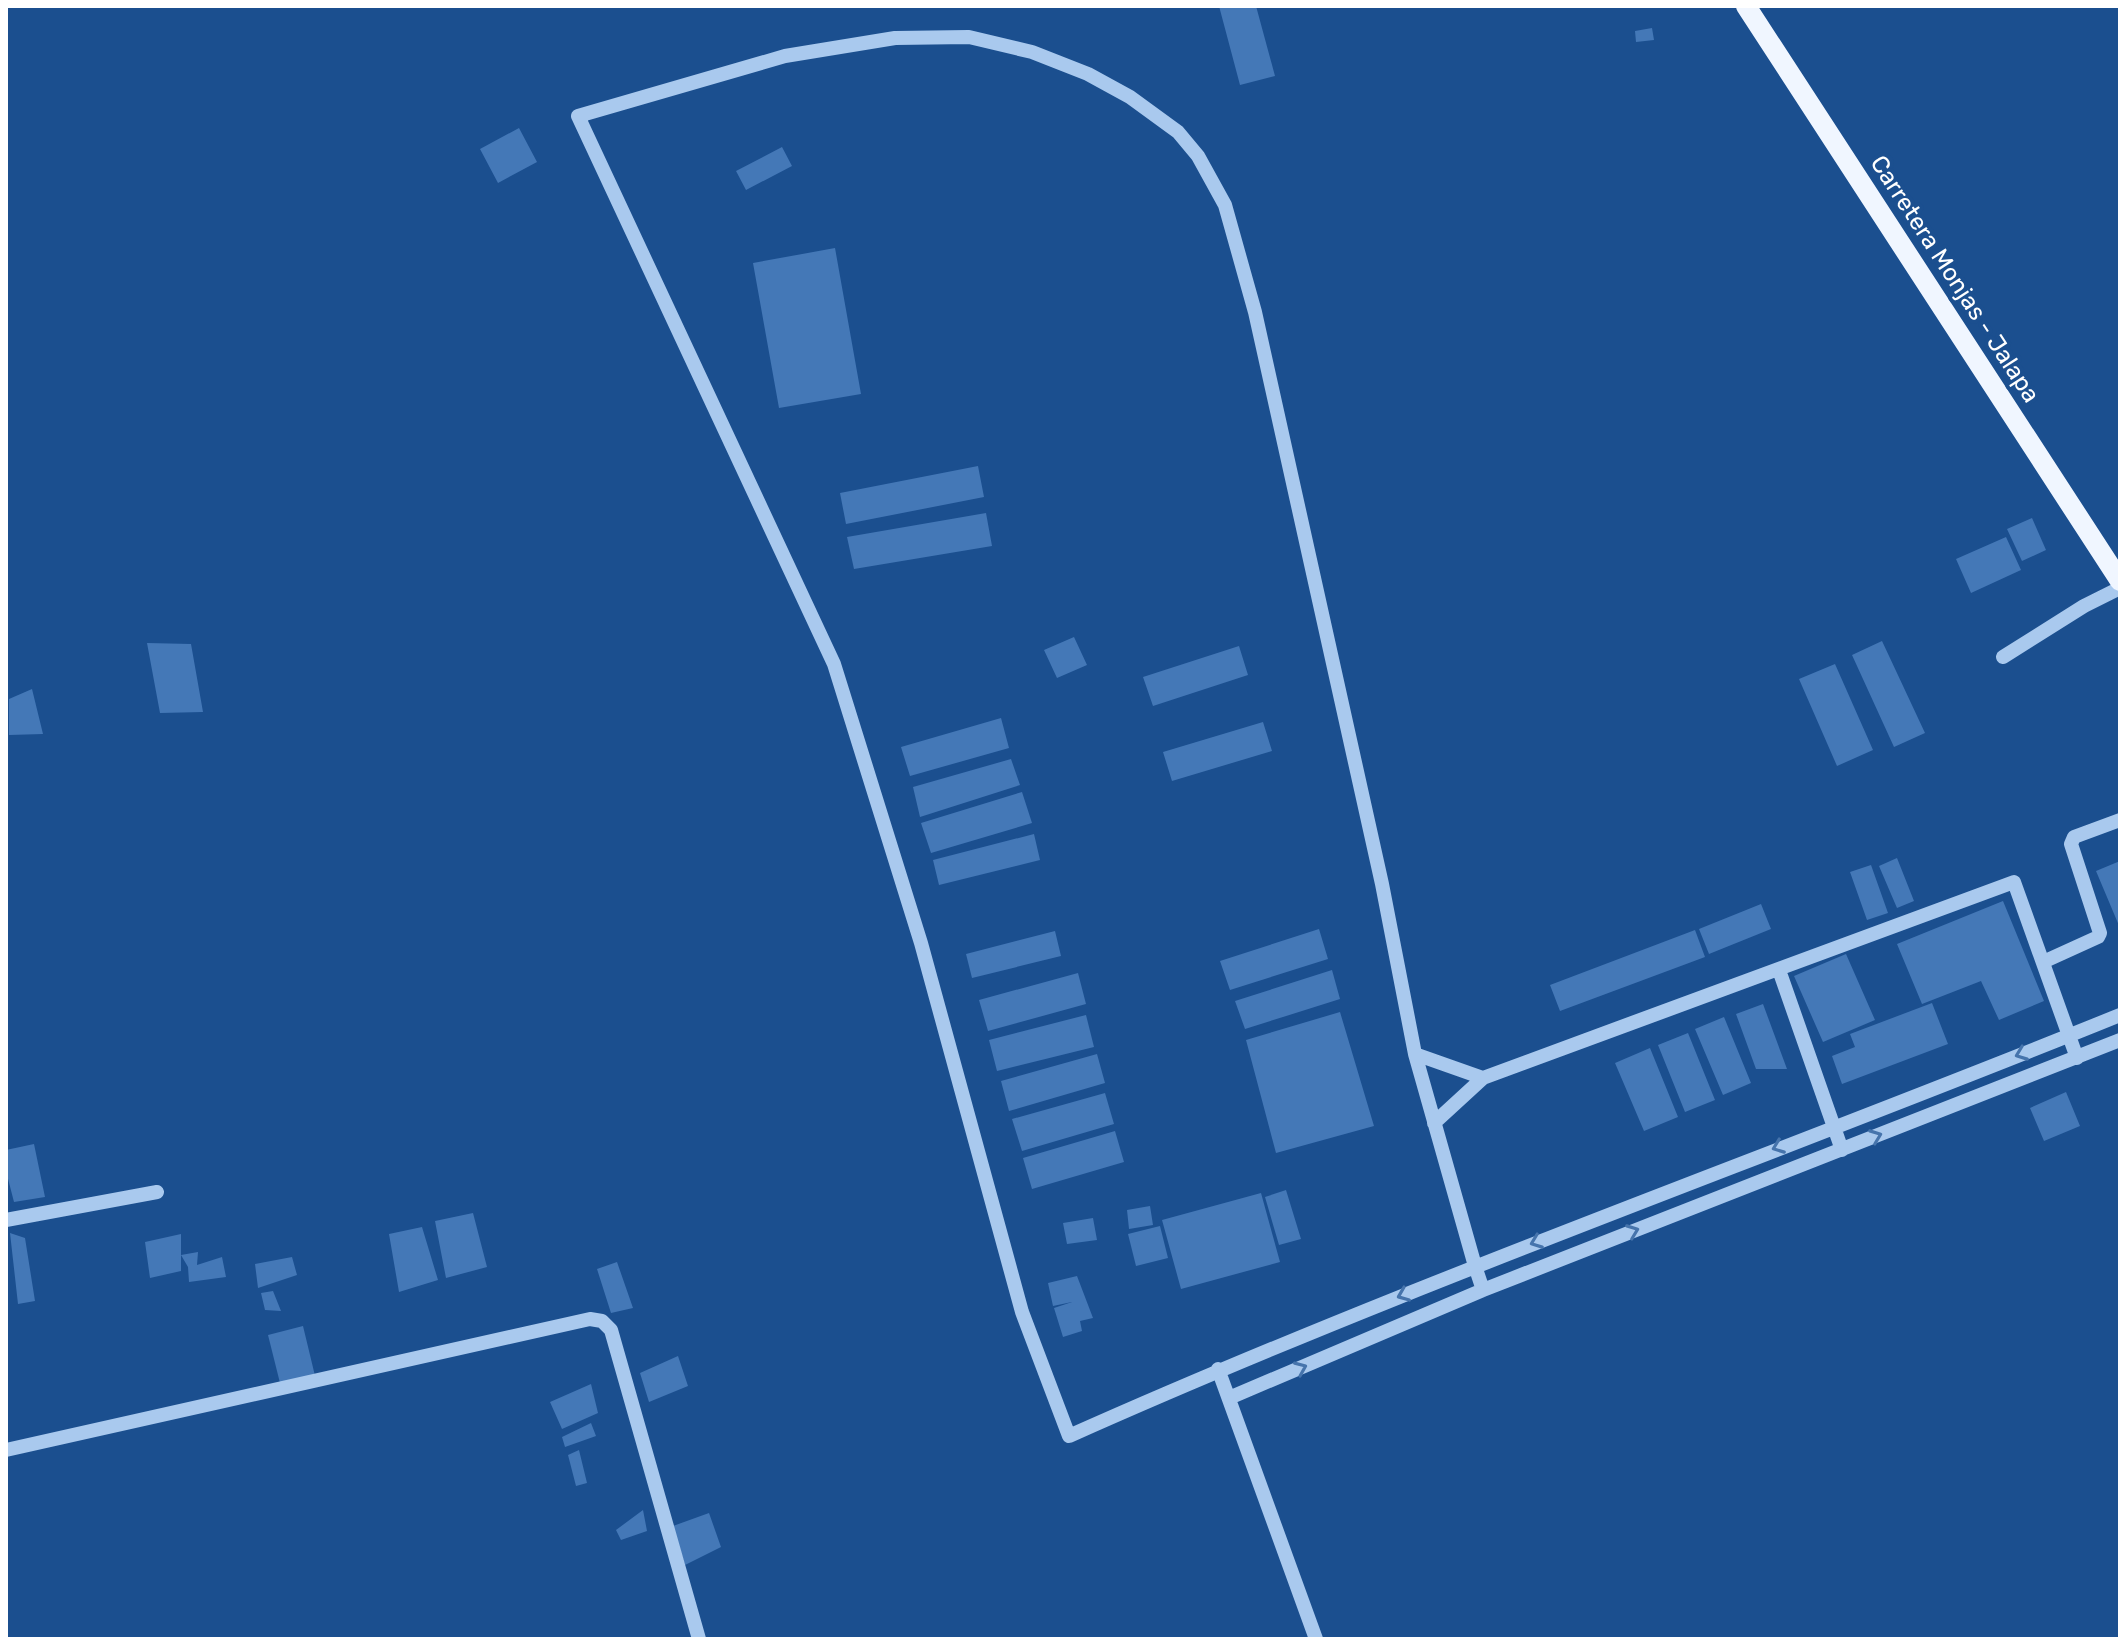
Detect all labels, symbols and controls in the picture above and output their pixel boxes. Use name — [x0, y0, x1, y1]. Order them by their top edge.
street label: Carretera Monjas - Jalapa — [1865, 150, 2045, 408]
one-way arrow — [2015, 1044, 2029, 1061]
one-way arrow — [1868, 1130, 1882, 1146]
one-way arrow — [1772, 1137, 1786, 1154]
one-way arrow — [1625, 1224, 1639, 1241]
one-way arrow — [1530, 1232, 1544, 1249]
one-way arrow — [1397, 1285, 1411, 1302]
one-way arrow — [1293, 1361, 1307, 1377]

